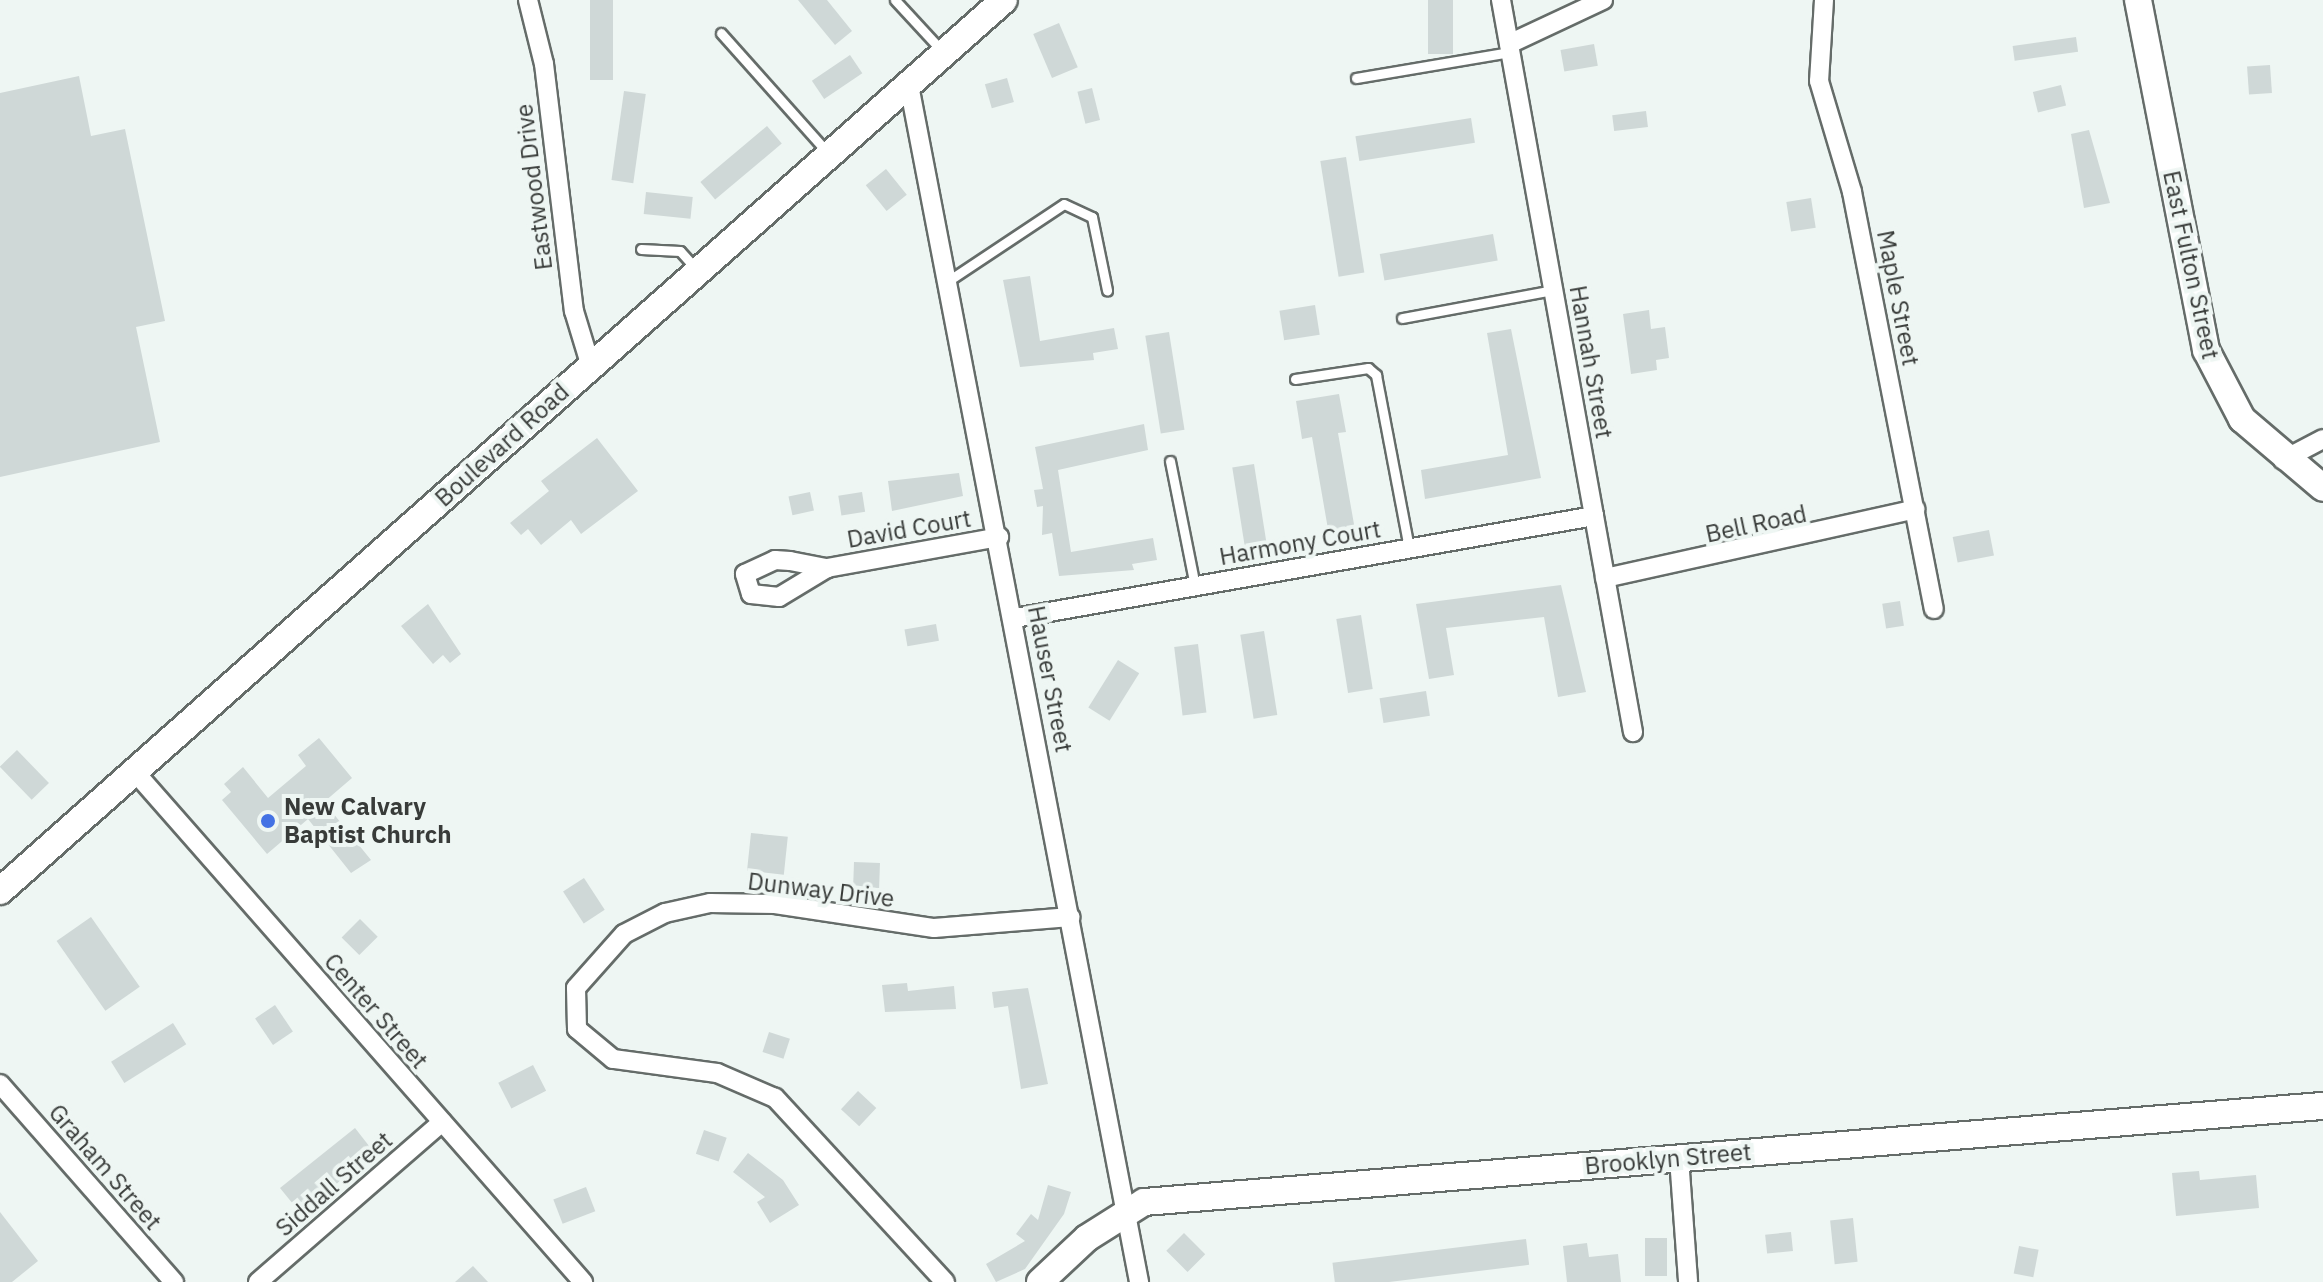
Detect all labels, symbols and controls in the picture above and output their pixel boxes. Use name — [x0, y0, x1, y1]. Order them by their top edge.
street label: Eastwood Drive — [510, 102, 558, 272]
street label: East Fulton Street — [2157, 168, 2225, 362]
street label: Maple Street — [1871, 228, 1925, 368]
street label: Hannah Street — [1563, 283, 1619, 441]
street label: Boulevard Road — [429, 377, 575, 513]
street label: Bell Road — [1703, 499, 1809, 549]
street label: David Court — [845, 504, 973, 554]
street label: Harmony Court — [1217, 515, 1383, 571]
street label: Hauser Street — [1022, 603, 1078, 755]
place label: New Calvary Baptist Church — [284, 793, 451, 849]
marker: New Calvary Baptist Church — [259, 812, 277, 830]
street label: Dunway Drive — [746, 867, 896, 913]
street label: Center Street — [318, 947, 434, 1075]
street label: Graham Street — [43, 1098, 167, 1236]
street label: Siddall Street — [270, 1126, 398, 1242]
street label: Brooklyn Street — [1583, 1137, 1753, 1181]

